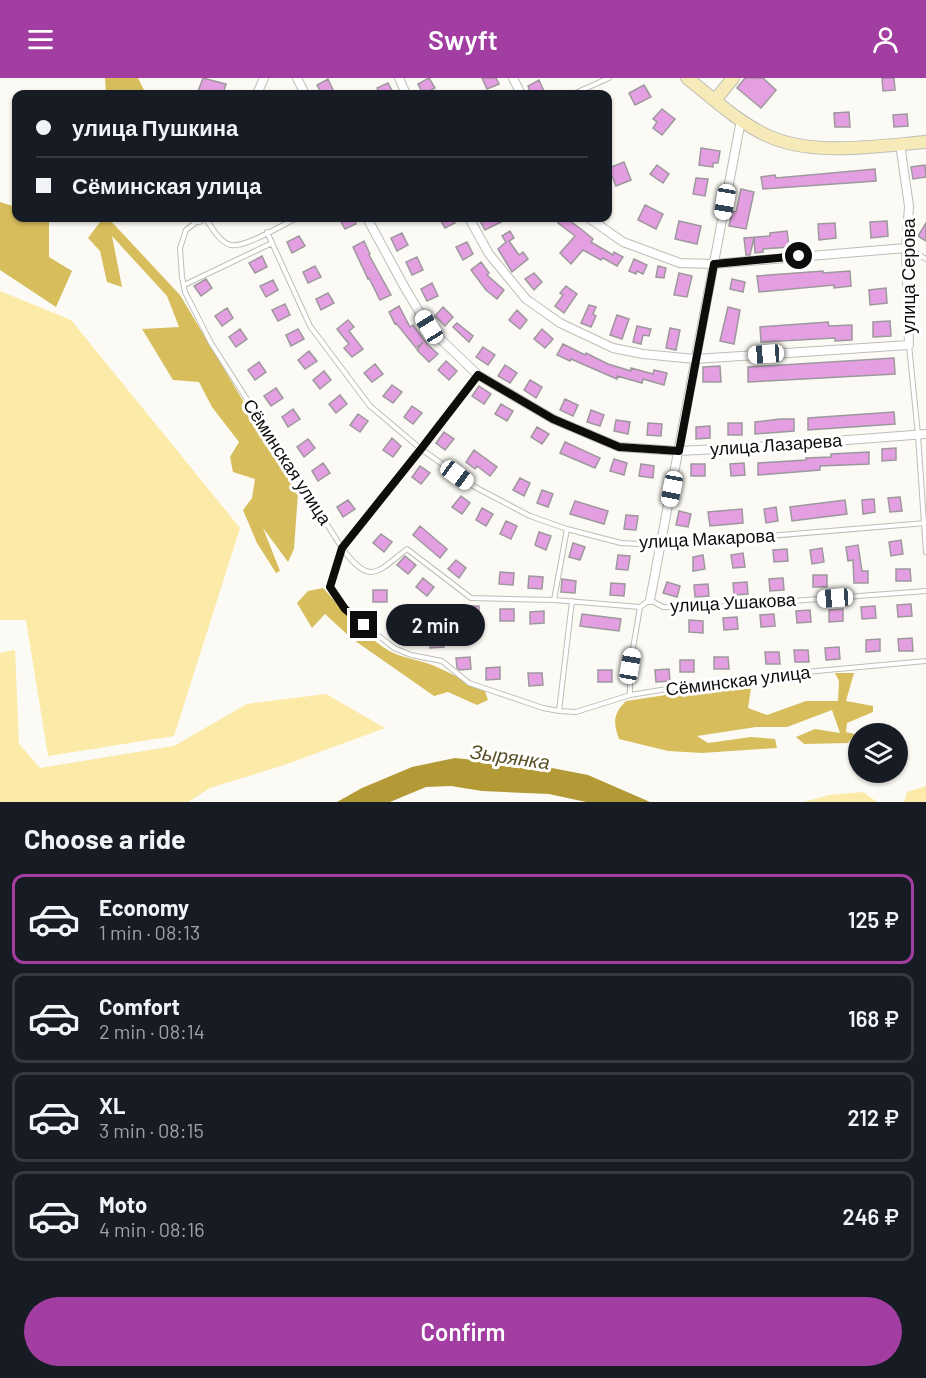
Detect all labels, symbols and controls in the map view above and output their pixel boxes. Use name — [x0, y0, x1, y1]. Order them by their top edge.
icon: menu — [24, 23, 57, 56]
text: Swyft — [428, 23, 498, 55]
icon: person — [869, 23, 902, 56]
text: улица Пушкина — [72, 114, 238, 140]
text: Сёминская улица — [72, 172, 261, 198]
car — [713, 183, 737, 221]
street label: улица Серова — [897, 217, 919, 334]
route start — [785, 242, 812, 269]
car — [412, 307, 446, 347]
car — [747, 344, 785, 364]
street label: Сёминская улица — [239, 394, 337, 529]
street label: улица Лазарева — [709, 428, 844, 460]
car — [437, 457, 477, 493]
car — [660, 470, 684, 508]
street label: улица Макарова — [638, 523, 776, 553]
street label: улица Ушакова — [670, 588, 797, 616]
car — [816, 588, 854, 608]
callout: 2 min — [385, 604, 484, 646]
route end — [350, 611, 377, 638]
text: 2 min — [412, 613, 459, 637]
car — [618, 647, 642, 685]
street label: Сёминская улица — [664, 660, 812, 700]
map controls — [848, 723, 908, 783]
button: layers — [848, 723, 908, 783]
water label: Зырянка — [469, 739, 551, 773]
text: Choose a ride — [24, 822, 186, 854]
icon: car — [27, 892, 81, 946]
text: Economy — [99, 894, 189, 920]
text: 125 ₽ — [848, 906, 899, 932]
text: 1 min · 08:13 — [99, 920, 200, 944]
icon: car — [27, 991, 81, 1045]
text: Comfort — [99, 993, 180, 1019]
text: 168 ₽ — [848, 1005, 899, 1031]
text: 2 min · 08:14 — [99, 1019, 205, 1043]
icon: car — [27, 1090, 81, 1144]
text: XL — [99, 1092, 125, 1118]
text: 212 ₽ — [847, 1104, 899, 1130]
text: 3 min · 08:15 — [99, 1118, 204, 1142]
icon: car — [27, 1189, 81, 1243]
text: Moto — [99, 1191, 147, 1217]
text: 246 ₽ — [843, 1203, 899, 1229]
text: 4 min · 08:16 — [99, 1217, 204, 1241]
button: Confirm — [24, 1297, 902, 1366]

